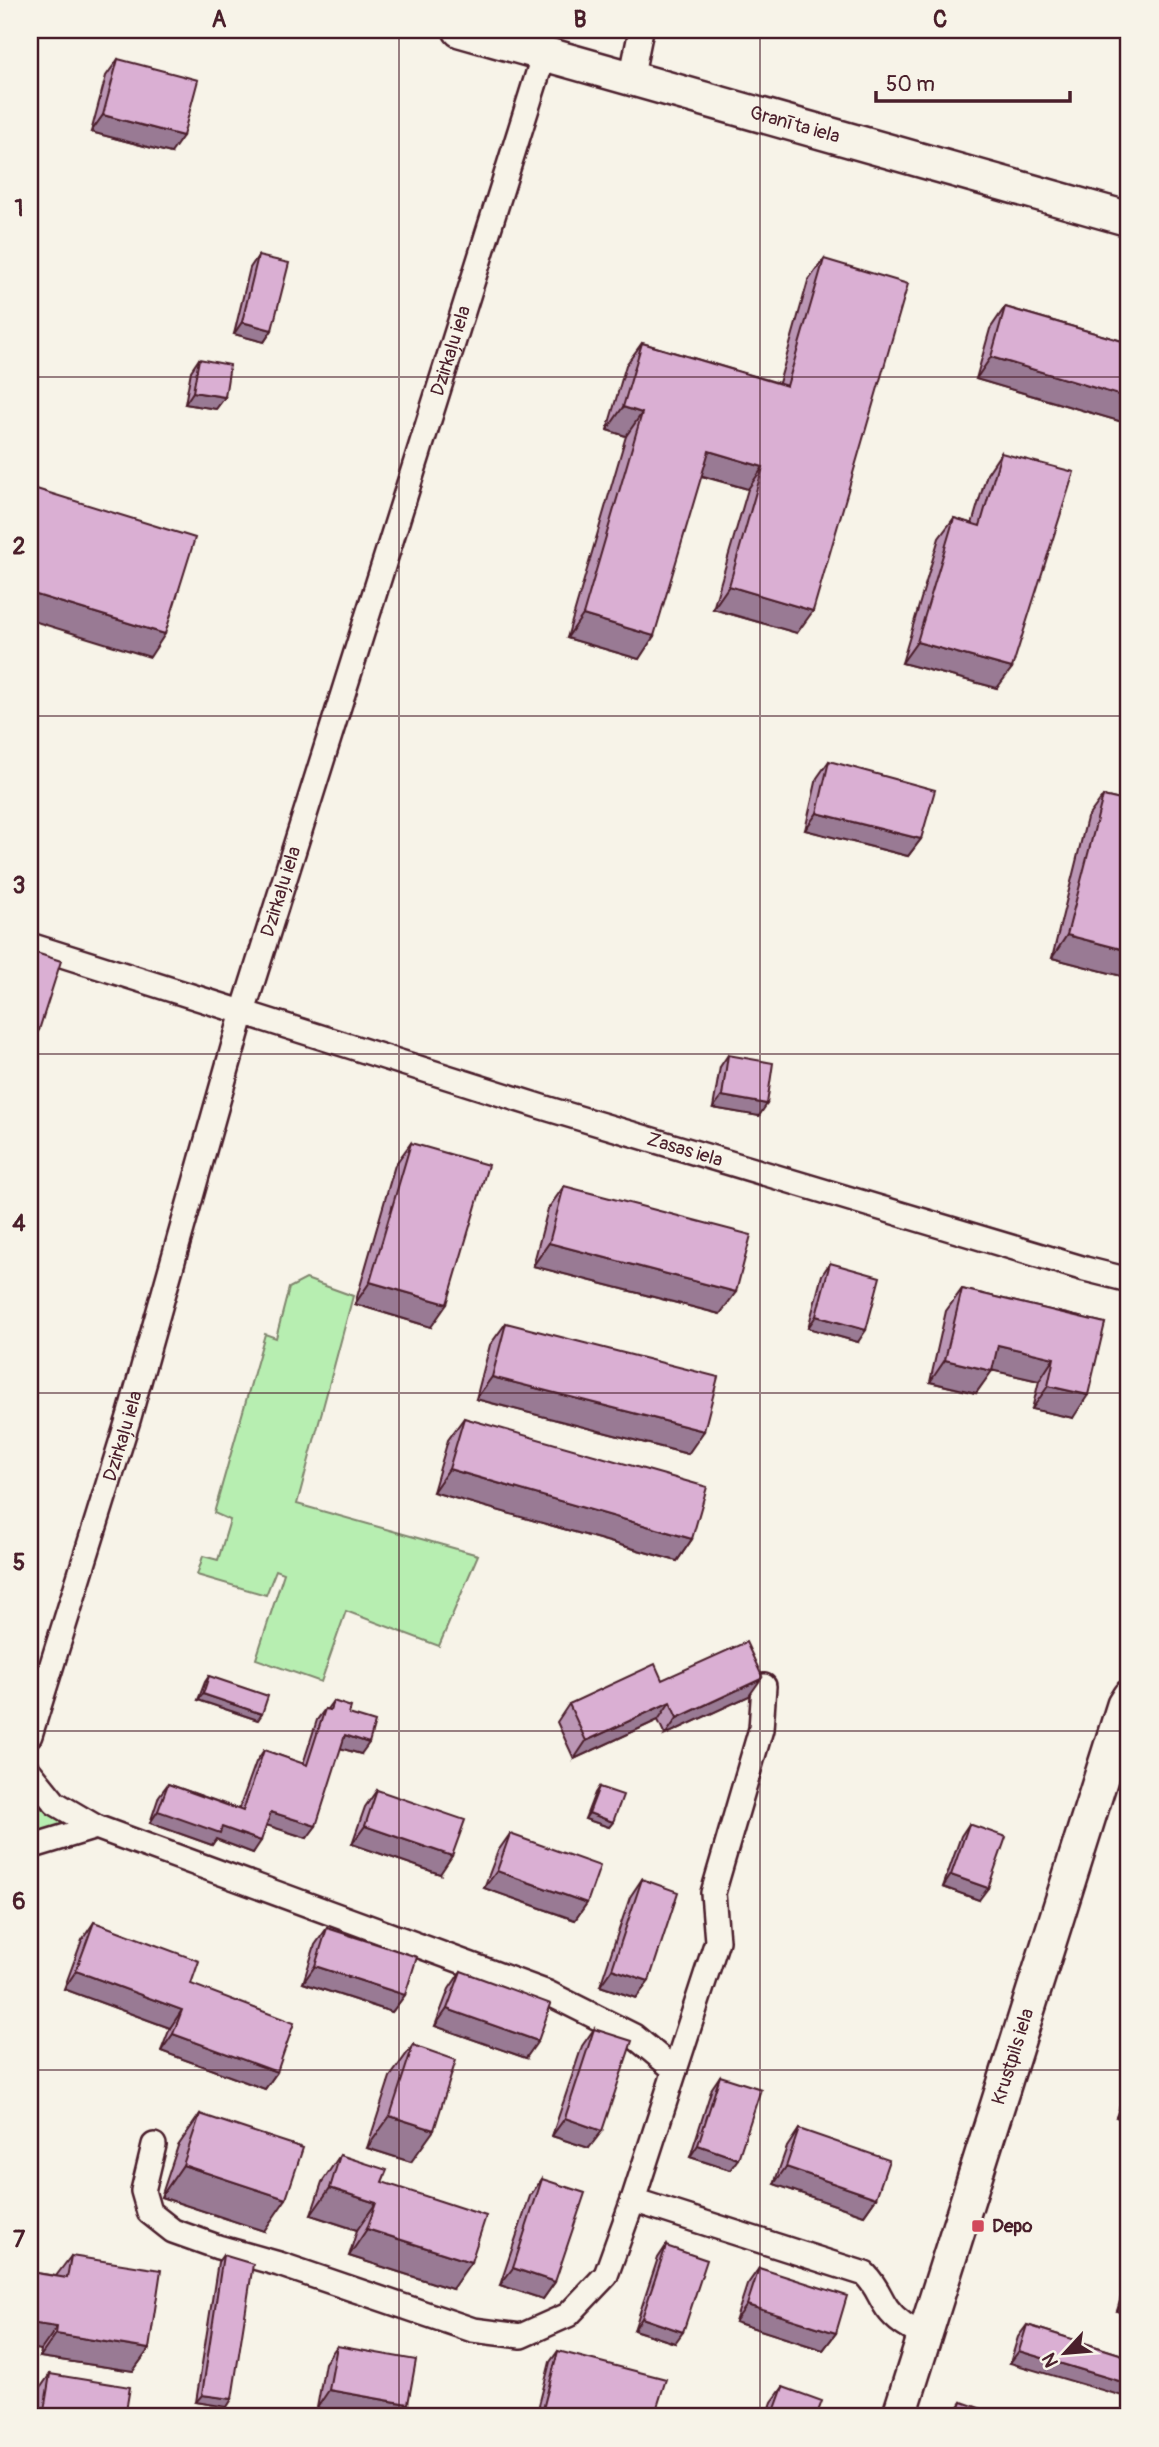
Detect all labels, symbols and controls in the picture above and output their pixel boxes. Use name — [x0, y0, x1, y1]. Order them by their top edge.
text: A — [212, 5, 227, 34]
text: B — [573, 5, 587, 34]
text: C — [933, 5, 947, 34]
scale bar — [876, 60, 1070, 104]
text: 50 m — [886, 71, 935, 98]
street label: Granīta iela — [747, 100, 843, 149]
text: 1 — [15, 194, 24, 223]
street label: Dzirkaļu iela — [425, 302, 476, 399]
text: 2 — [13, 532, 26, 561]
street label: Dzirkaļu iela — [255, 843, 306, 940]
text: 3 — [13, 871, 25, 900]
street label: Zasas iela — [644, 1127, 726, 1172]
text: 4 — [12, 1209, 26, 1238]
street label: Dzirkaļu iela — [98, 1388, 148, 1484]
text: 5 — [13, 1548, 25, 1577]
text: 6 — [12, 1887, 26, 1916]
street label: Krustpils iela — [986, 2005, 1039, 2108]
place label: Depo — [992, 2214, 1033, 2238]
marker: Depo — [970, 2218, 986, 2234]
text: 7 — [13, 2225, 26, 2254]
north arrow — [1030, 2318, 1100, 2388]
text: N — [1037, 2349, 1064, 2371]

